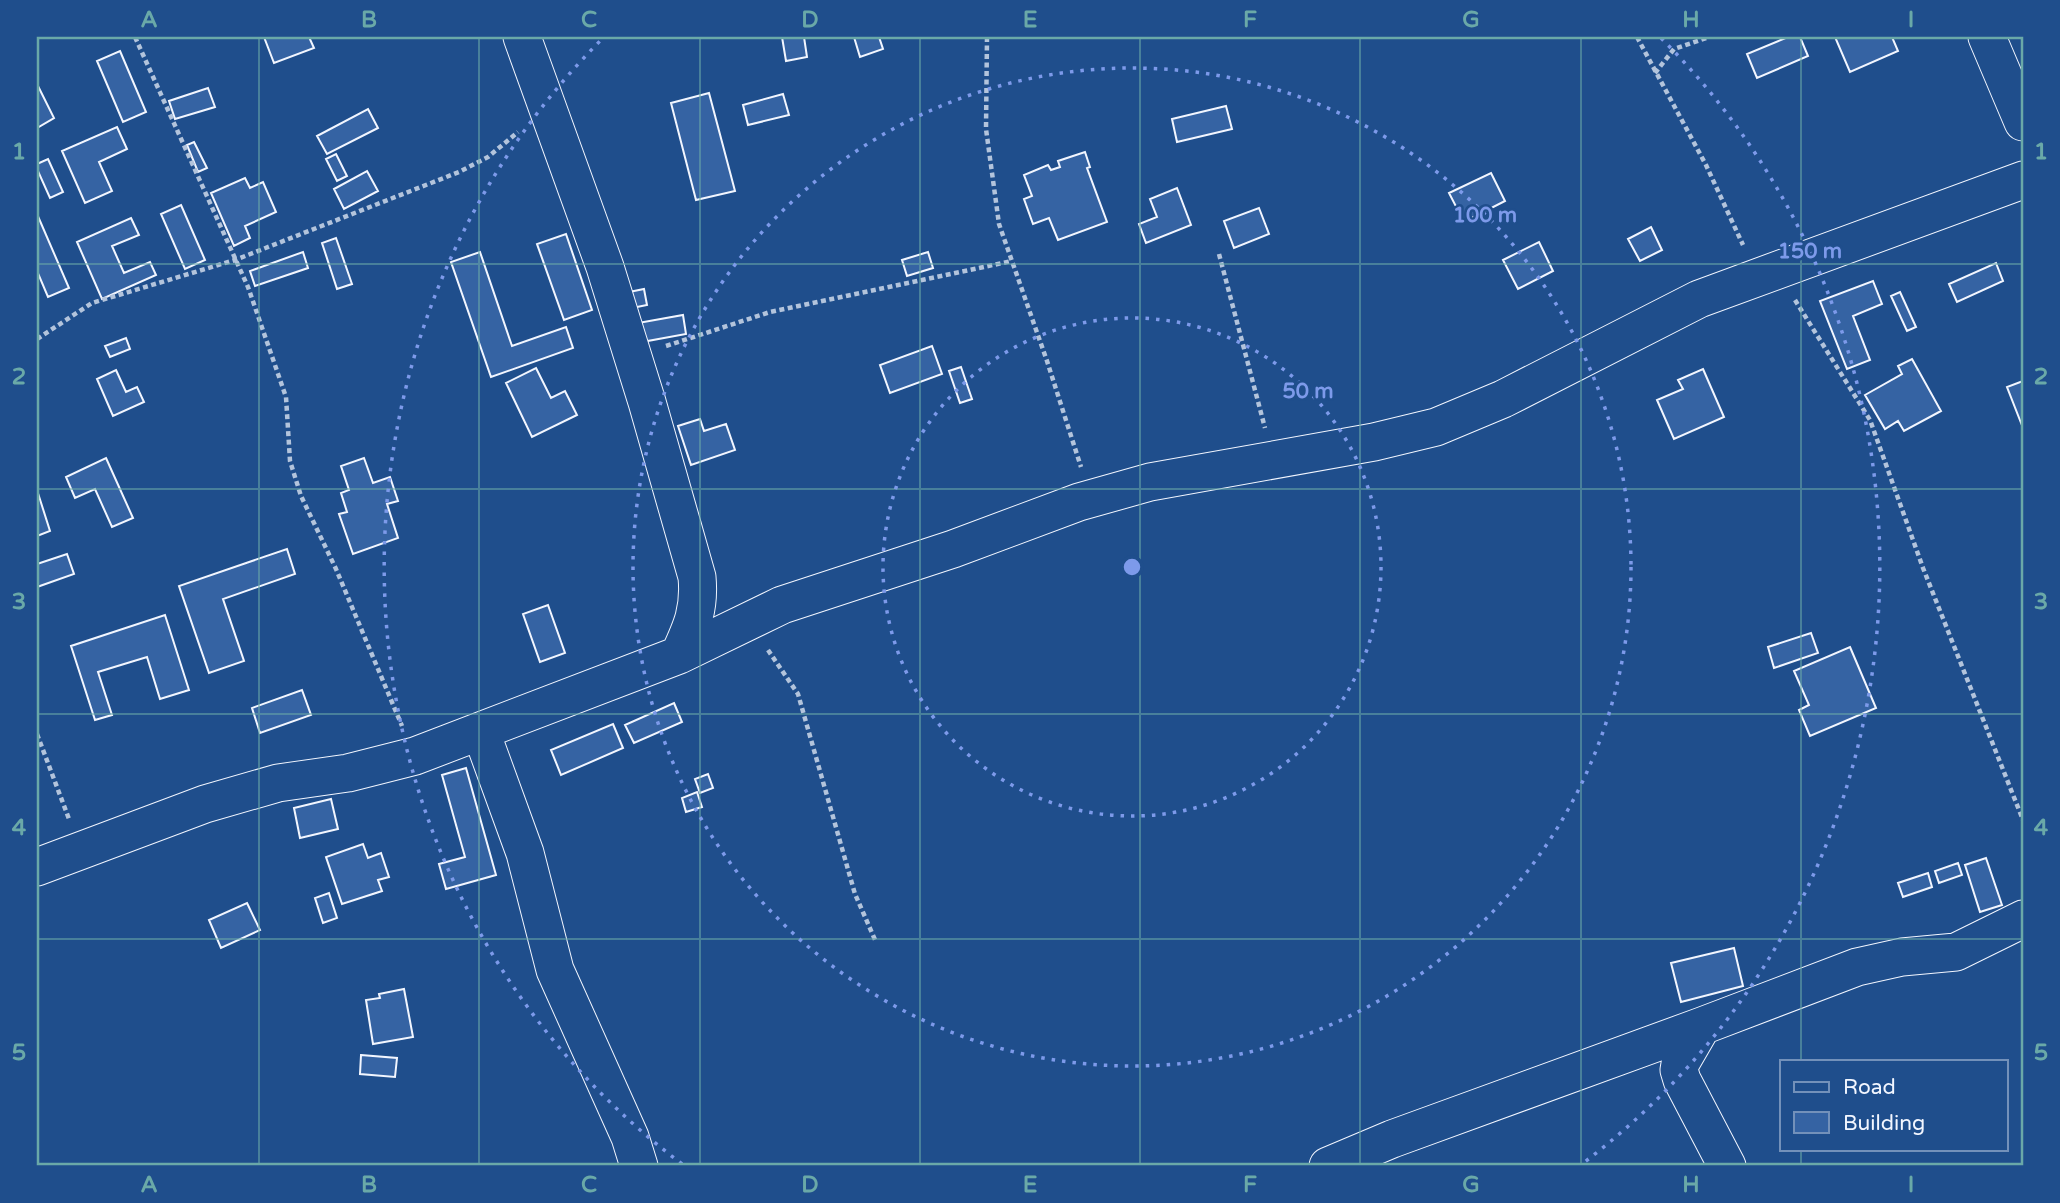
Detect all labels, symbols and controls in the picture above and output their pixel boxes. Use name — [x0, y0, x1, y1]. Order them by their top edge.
text: A — [140, 6, 158, 34]
text: B — [361, 6, 377, 34]
text: C — [581, 6, 597, 34]
text: D — [801, 6, 819, 34]
text: E — [1023, 6, 1037, 34]
text: F — [1243, 6, 1257, 34]
text: G — [1462, 6, 1480, 34]
text: H — [1682, 6, 1700, 34]
text: I — [1908, 6, 1914, 34]
text: 1 — [12, 138, 26, 166]
text: 1 — [2034, 138, 2048, 166]
text: 100 m — [1453, 203, 1517, 228]
text: 150 m — [1778, 239, 1842, 264]
text: 2 — [12, 363, 26, 391]
text: 2 — [2034, 363, 2048, 391]
text: 50 m — [1282, 379, 1334, 404]
centre of rings — [1120, 555, 1144, 579]
text: 3 — [12, 588, 26, 616]
text: 3 — [2034, 588, 2048, 616]
text: 4 — [12, 814, 27, 842]
text: 4 — [2034, 814, 2049, 842]
text: 5 — [12, 1039, 26, 1067]
text: 5 — [2034, 1039, 2048, 1067]
legend — [1780, 1060, 2008, 1150]
text: Road — [1843, 1075, 1896, 1100]
text: Building — [1843, 1111, 1925, 1136]
text: A — [140, 1171, 158, 1199]
text: B — [361, 1171, 377, 1199]
text: C — [581, 1171, 597, 1199]
text: D — [801, 1171, 819, 1199]
text: E — [1023, 1171, 1037, 1199]
text: F — [1243, 1171, 1257, 1199]
text: G — [1462, 1171, 1480, 1199]
text: H — [1682, 1171, 1700, 1199]
text: I — [1908, 1171, 1914, 1199]

